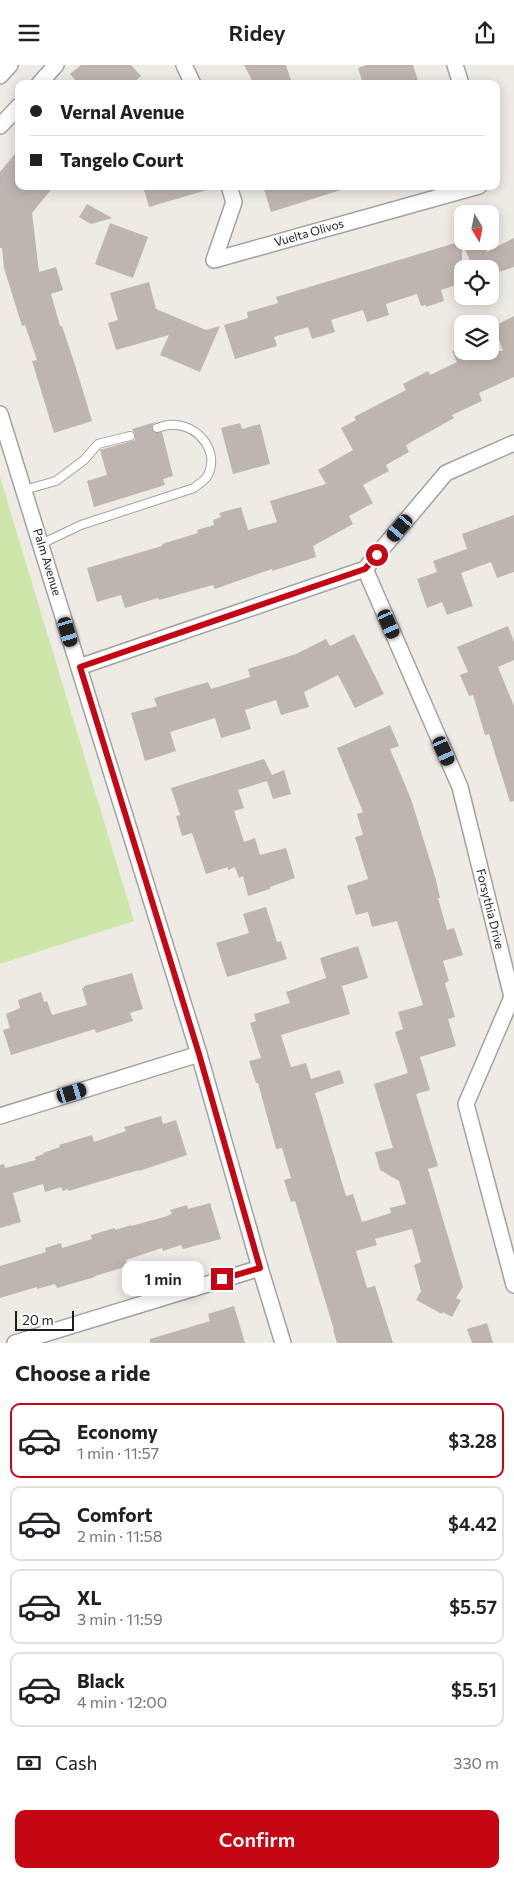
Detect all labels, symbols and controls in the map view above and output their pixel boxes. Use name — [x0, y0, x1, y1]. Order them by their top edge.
icon: menu — [15, 19, 43, 47]
text: Ridey — [229, 19, 285, 46]
icon: share — [471, 19, 499, 47]
text: Vernal Avenue — [60, 100, 184, 123]
text: Tangelo Court — [60, 148, 183, 171]
north arrow — [454, 205, 499, 250]
map controls — [454, 205, 499, 360]
street label: Vuelta Olivos — [272, 215, 345, 249]
button: locate — [454, 260, 499, 305]
button: layers — [454, 315, 499, 360]
car — [384, 512, 415, 544]
street label: Palm Avenue — [31, 526, 65, 597]
route start — [366, 544, 388, 566]
car — [376, 607, 401, 641]
car — [56, 615, 79, 649]
car — [431, 734, 456, 768]
street label: Forsythia Drive — [474, 867, 508, 950]
car — [55, 1081, 88, 1105]
callout: 1 min — [122, 1261, 204, 1297]
route end — [211, 1268, 233, 1290]
text: 1 min — [144, 1269, 182, 1288]
scale bar — [15, 1308, 74, 1331]
text: 20 m — [22, 1311, 54, 1328]
text: Choose a ride — [15, 1359, 150, 1386]
icon: car — [17, 1418, 62, 1463]
text: Economy — [77, 1420, 158, 1443]
text: $3.28 — [448, 1429, 497, 1452]
text: 1 min · 11:57 — [77, 1443, 159, 1462]
icon: car — [17, 1501, 62, 1546]
text: Comfort — [77, 1503, 153, 1526]
text: $4.42 — [448, 1512, 497, 1535]
text: 2 min · 11:58 — [77, 1526, 162, 1545]
icon: car — [17, 1584, 62, 1629]
text: XL — [77, 1586, 102, 1609]
text: $5.57 — [449, 1595, 497, 1618]
text: 3 min · 11:59 — [77, 1609, 163, 1628]
icon: car — [17, 1667, 62, 1712]
text: Black — [77, 1669, 125, 1692]
text: $5.51 — [451, 1678, 497, 1701]
text: 4 min · 12:00 — [77, 1692, 167, 1711]
icon: cash — [15, 1749, 43, 1777]
text: Cash — [55, 1751, 97, 1774]
text: 330 m — [453, 1753, 499, 1772]
button: Confirm — [15, 1810, 499, 1868]

